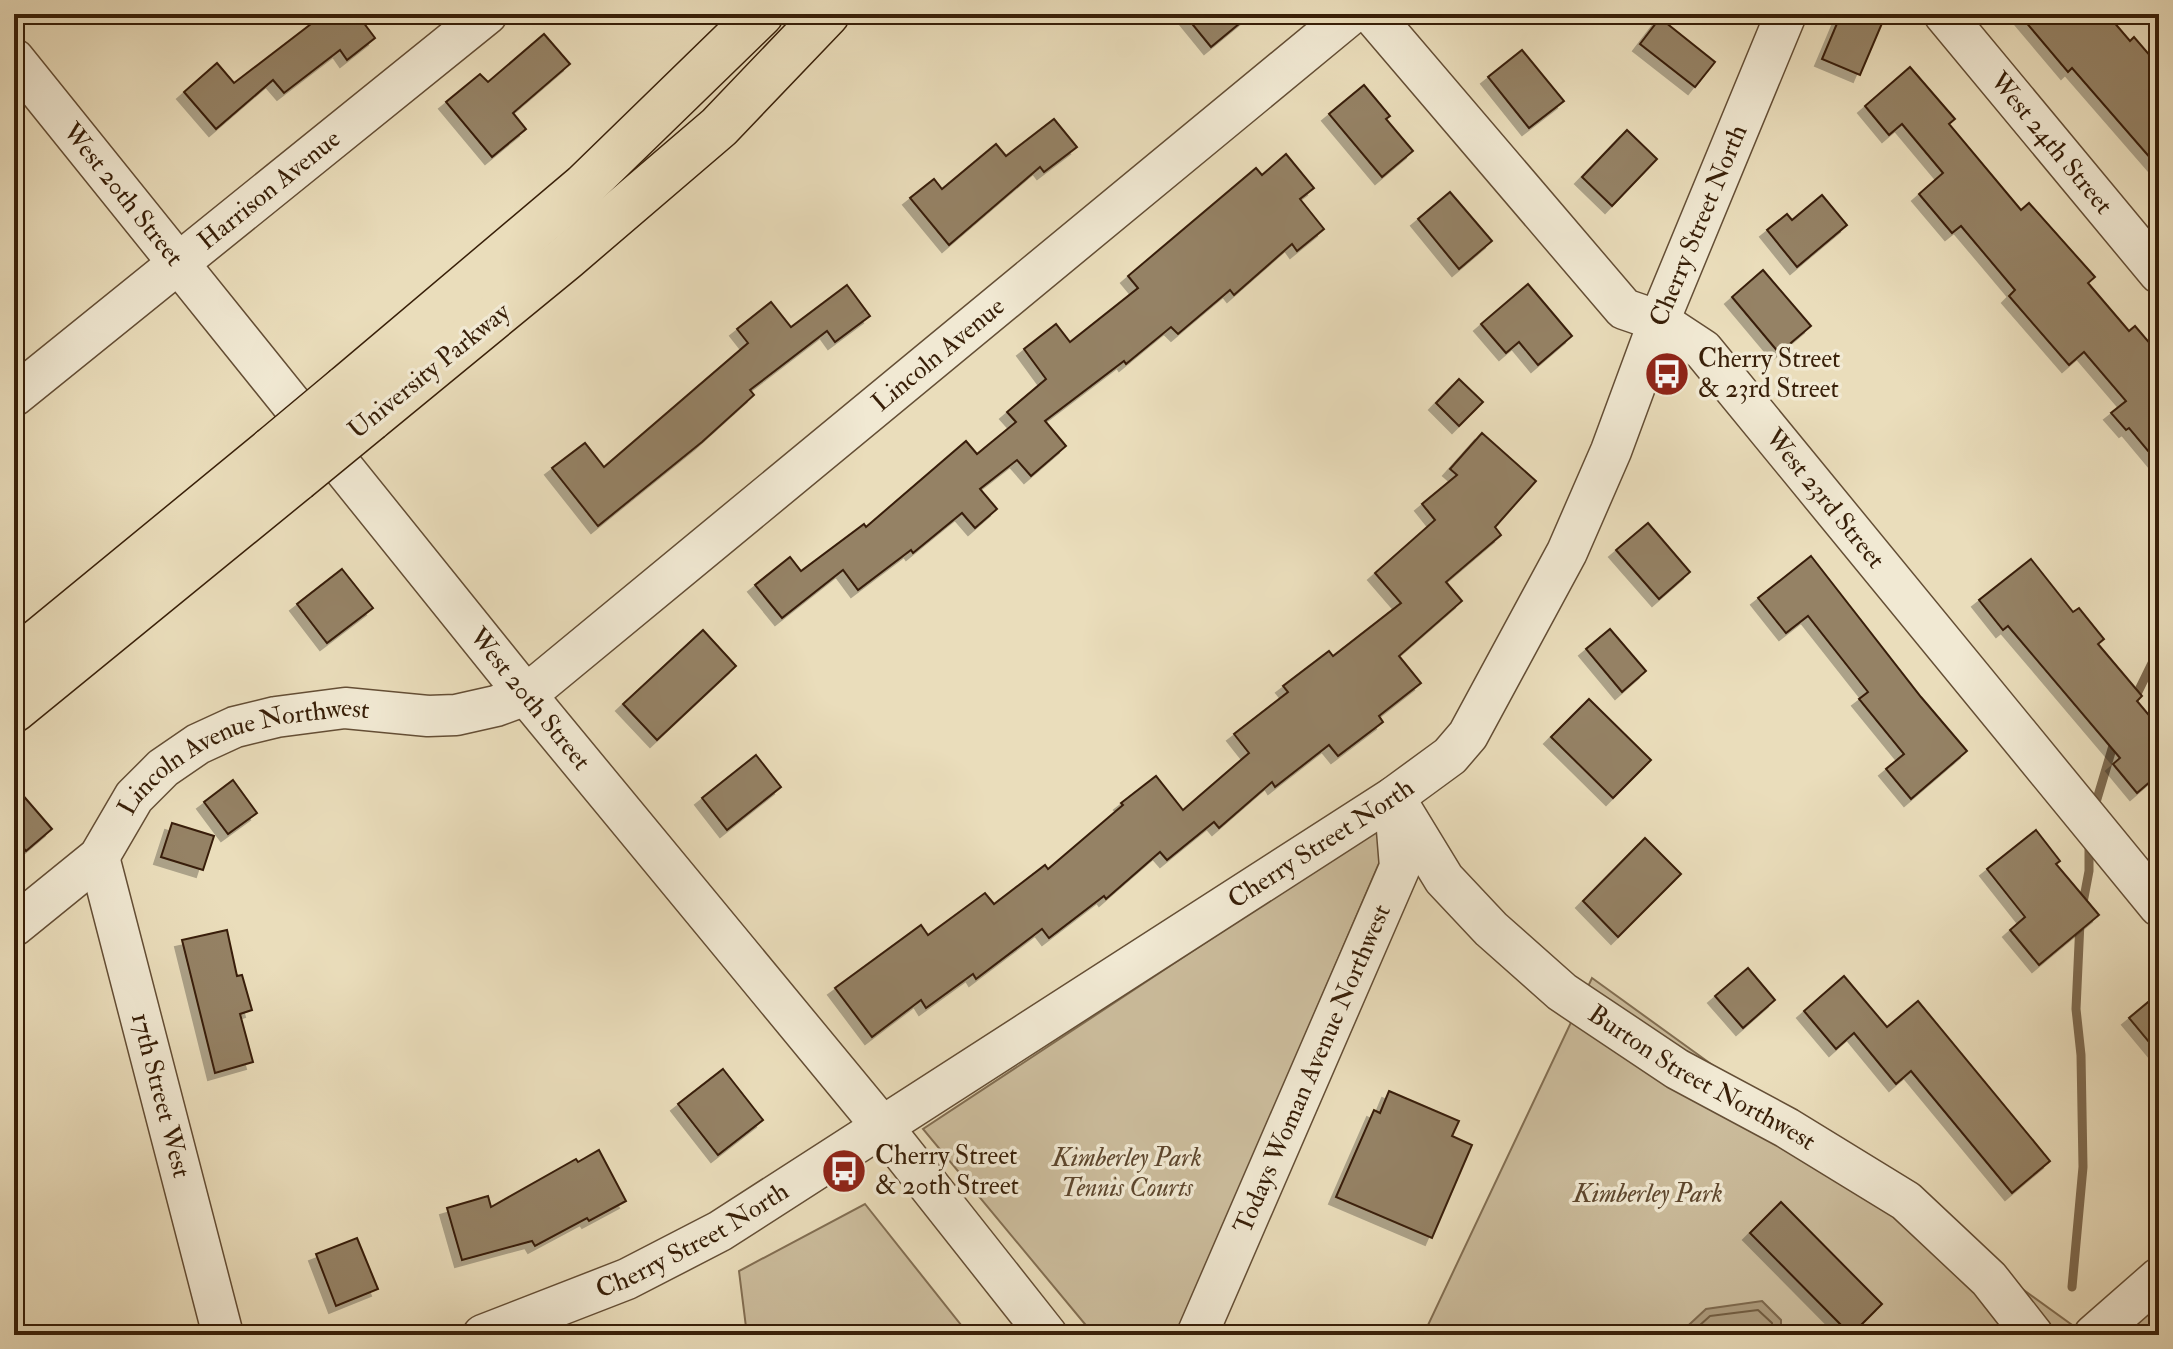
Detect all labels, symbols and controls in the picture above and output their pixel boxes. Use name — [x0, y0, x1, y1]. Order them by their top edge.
street label: West 24th Street — [1982, 65, 2120, 221]
street label: West 20th Street — [55, 116, 190, 273]
street label: Cherry Street North — [1643, 120, 1755, 331]
street label: Harrison Avenue — [191, 123, 347, 257]
street label: Lincoln Avenue — [865, 290, 1011, 419]
street label: University Parkway — [342, 296, 517, 446]
place label: Cherry Street & 23rd Street — [1698, 343, 1841, 405]
bus stop icon: Cherry Street & 23rd Street — [1643, 350, 1691, 398]
street label: West 23rd Street — [1758, 421, 1892, 575]
street label: West 20th Street — [462, 620, 597, 777]
street label: Lincoln Avenue Northwest — [111, 692, 371, 821]
street label: Cherry Street North — [1222, 772, 1420, 916]
street label: Todays Woman Avenue Northwest — [1227, 899, 1398, 1238]
street label: Burton Street Northwest — [1582, 998, 1821, 1158]
street label: 17th Street West — [124, 1009, 198, 1181]
place label: Cherry Street & 20th Street — [875, 1140, 1019, 1202]
park label: Kimberley Park Tennis Courts — [1050, 1142, 1202, 1204]
bus stop icon: Cherry Street & 20th Street — [820, 1147, 868, 1195]
street label: Cherry Street North — [591, 1175, 795, 1306]
park label: Kimberley Park — [1571, 1178, 1723, 1210]

